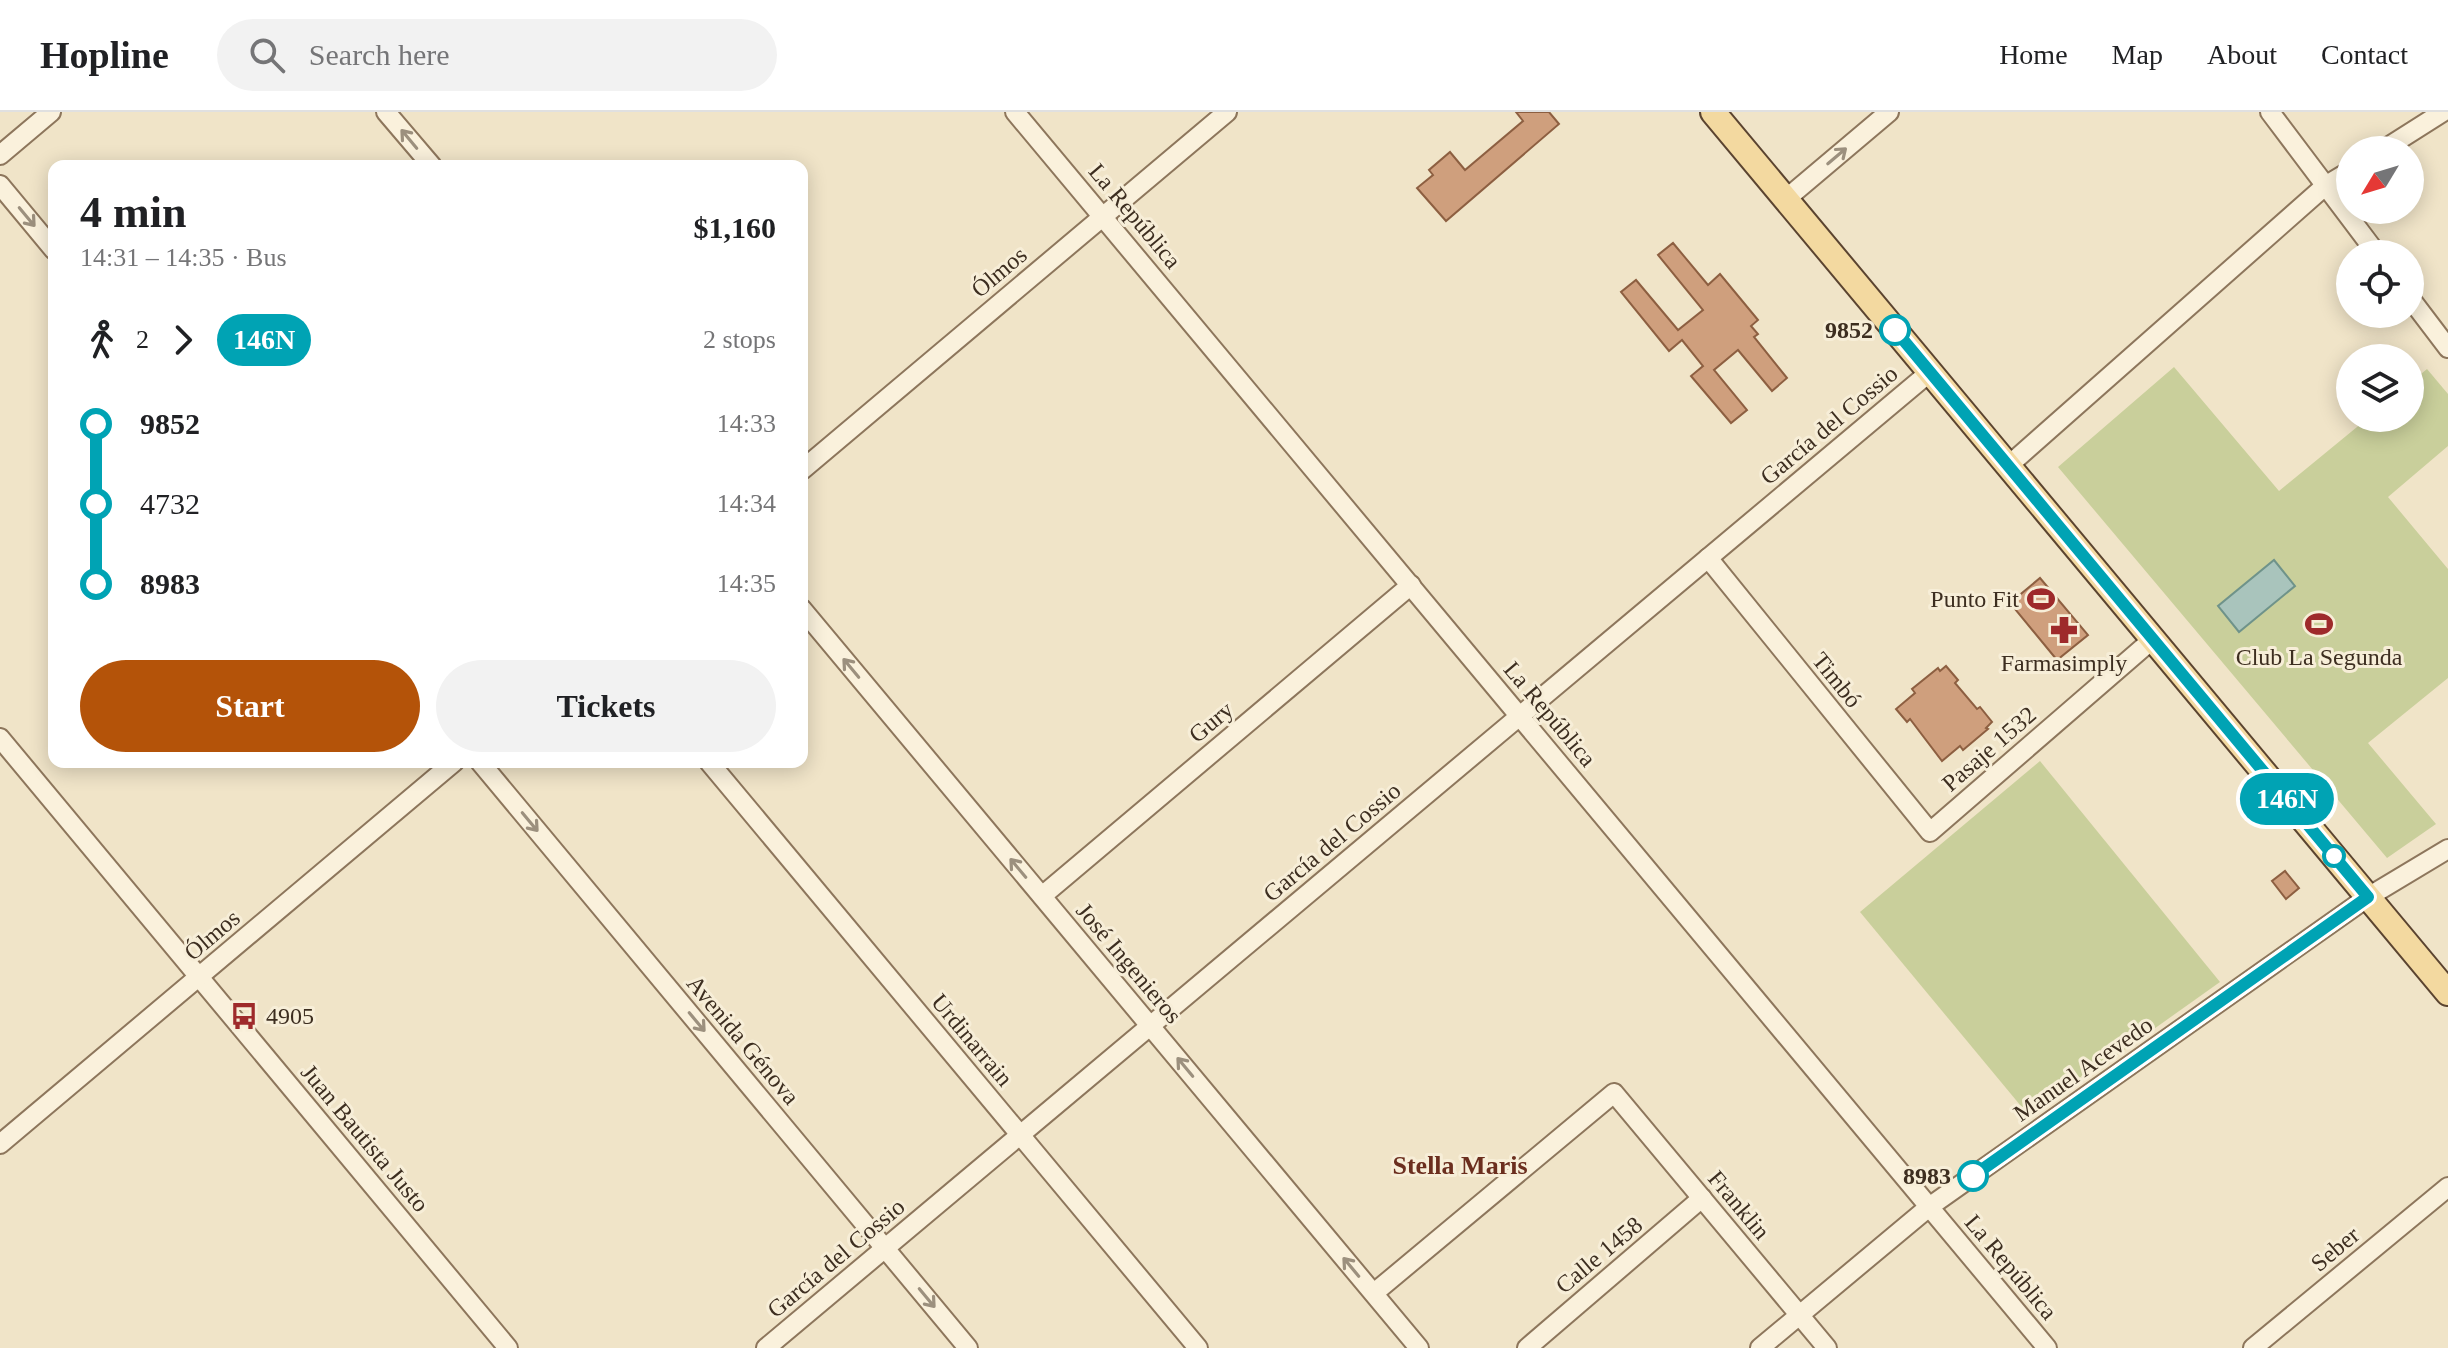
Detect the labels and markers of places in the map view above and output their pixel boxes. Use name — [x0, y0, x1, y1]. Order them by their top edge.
marker: 9852 — [1880, 315, 1910, 345]
place label: 9852 — [1825, 317, 1873, 343]
sports icon: Punto Fit — [2026, 584, 2056, 614]
place label: Punto Fit — [1930, 586, 2019, 612]
sports icon: Club La Segunda — [2304, 609, 2334, 639]
pharmacy icon: Farmasimply — [2049, 615, 2079, 645]
place label: Club La Segunda — [2236, 644, 2403, 670]
place label: Farmasimply — [2001, 650, 2127, 676]
unlabelled marker — [2323, 845, 2345, 867]
bus stop icon: 4905 — [229, 1001, 259, 1031]
place label: 4905 — [266, 1003, 314, 1029]
marker: 8983 — [1958, 1161, 1988, 1191]
place label: 8983 — [1903, 1163, 1951, 1189]

